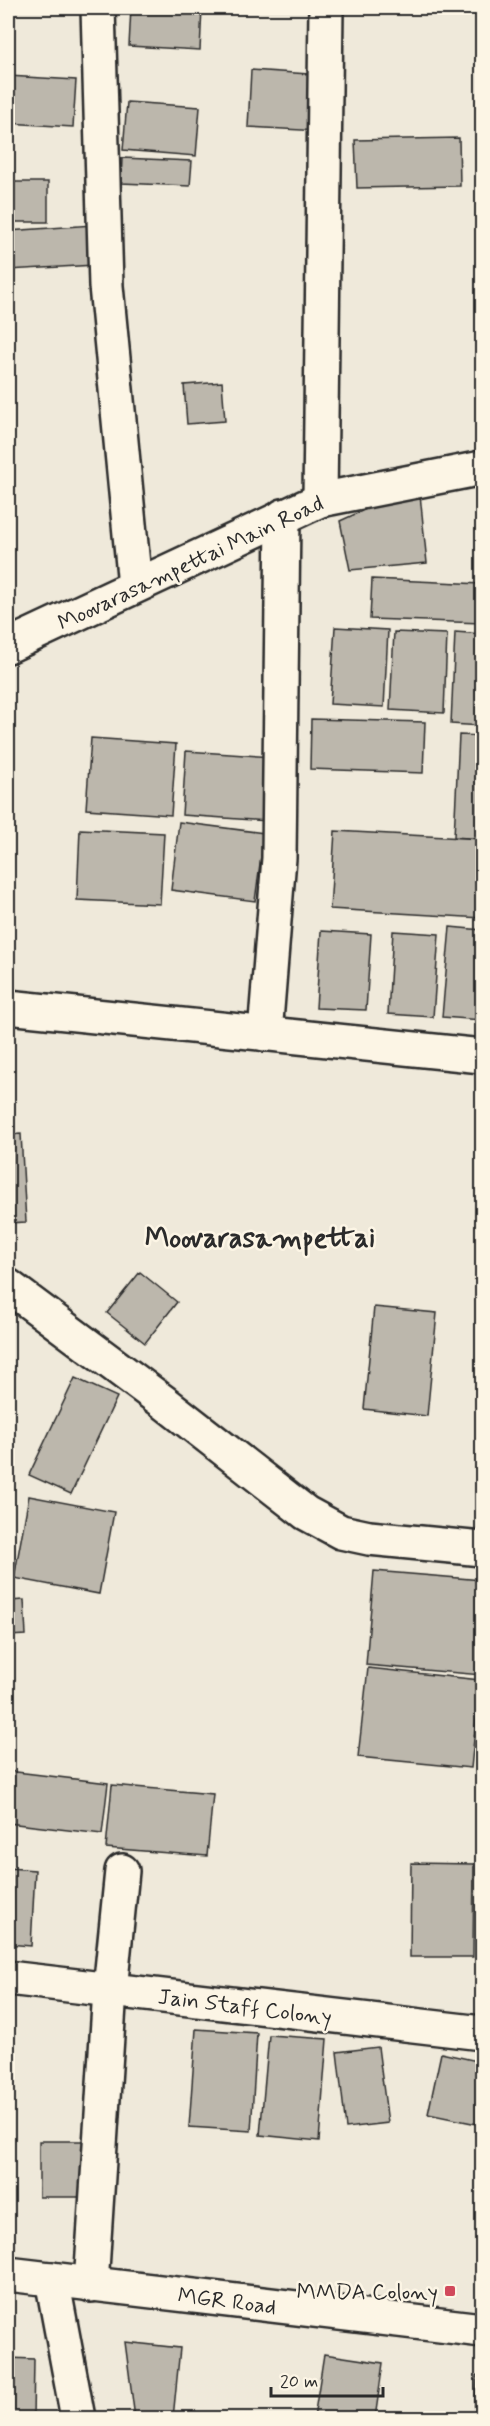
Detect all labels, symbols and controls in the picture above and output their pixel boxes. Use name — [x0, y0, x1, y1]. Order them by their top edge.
street label: Moovarasampettai Main Road — [53, 490, 328, 638]
district label: Moovarasampettai — [145, 1221, 375, 1258]
street label: Jain Staff Colony — [156, 1983, 333, 2033]
place label: MMDA Colony — [296, 2279, 438, 2307]
street label: MGR Road — [176, 2282, 278, 2322]
marker: MMDA Colony — [443, 2284, 457, 2298]
scale bar — [271, 2360, 384, 2398]
text: 20 m — [280, 2370, 318, 2394]

